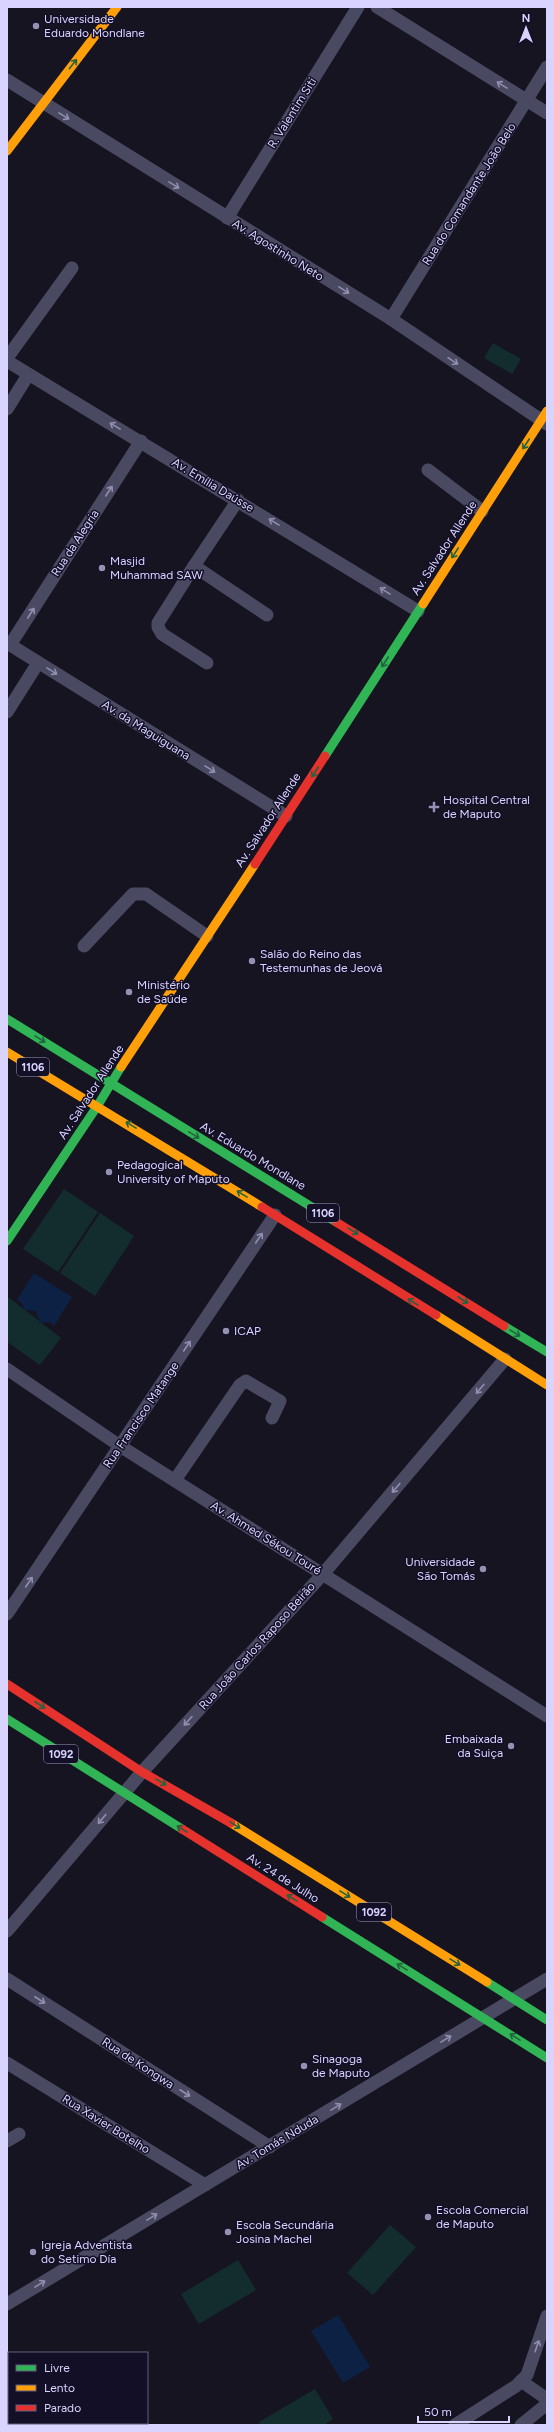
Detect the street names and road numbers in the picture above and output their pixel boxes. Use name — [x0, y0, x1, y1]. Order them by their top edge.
street label: R. Valentim Siti — [265, 75, 319, 151]
street label: Rua do Comandante João Belo — [419, 120, 519, 268]
street label: Av. Agostinho Neto — [230, 216, 326, 284]
street label: Av. Emília Daússe — [169, 455, 257, 515]
street label: Av. Salvador Allende — [408, 498, 480, 598]
street label: Rua da Alegria — [48, 507, 102, 579]
street label: Av. da Maguiguana — [99, 697, 193, 763]
street label: Av. Salvador Allende — [232, 770, 304, 870]
street label: Av. Salvador Allende — [55, 1042, 127, 1142]
road number: 1106 — [17, 1058, 49, 1076]
street label: Av. Eduardo Mondlane — [198, 1119, 309, 1193]
road number: 1106 — [307, 1204, 339, 1222]
street label: Rua Francisco Matange — [100, 1359, 182, 1471]
street label: Av. Ahmed Sékou Touré — [208, 1498, 324, 1578]
street label: Rua João Carlos Raposo Beirão — [196, 1579, 318, 1713]
road number: 1092 — [44, 1745, 78, 1763]
street label: Av. 24 de Julho — [244, 1850, 322, 1906]
road number: 1092 — [357, 1903, 391, 1921]
street label: Rua de Kongwa — [99, 2034, 177, 2092]
street label: Rua Xavier Botelho — [60, 2091, 152, 2157]
street label: Av. Tomás Nduda — [233, 2112, 321, 2172]

